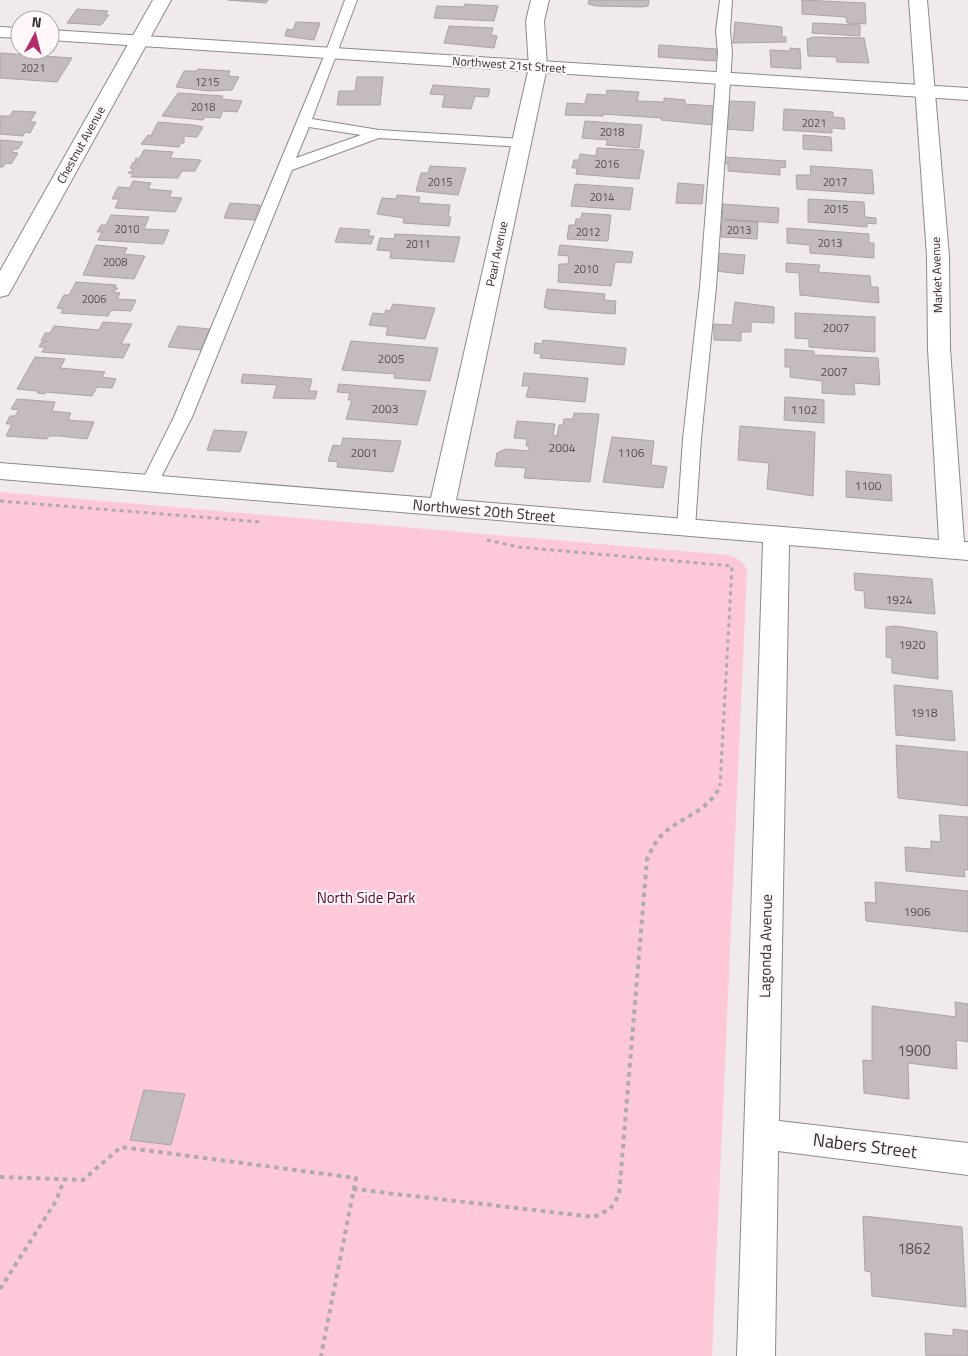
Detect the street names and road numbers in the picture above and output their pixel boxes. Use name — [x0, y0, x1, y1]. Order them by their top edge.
street label: Northwest 21st Street — [452, 51, 567, 78]
street label: Chestnut Avenue — [51, 103, 110, 187]
street label: Pearl Avenue — [480, 220, 513, 288]
street label: Market Avenue — [926, 237, 947, 313]
street label: Northwest 20th Street — [412, 493, 557, 528]
street label: Lagonda Avenue — [753, 894, 778, 998]
street label: Nabers Street — [811, 1126, 919, 1165]

